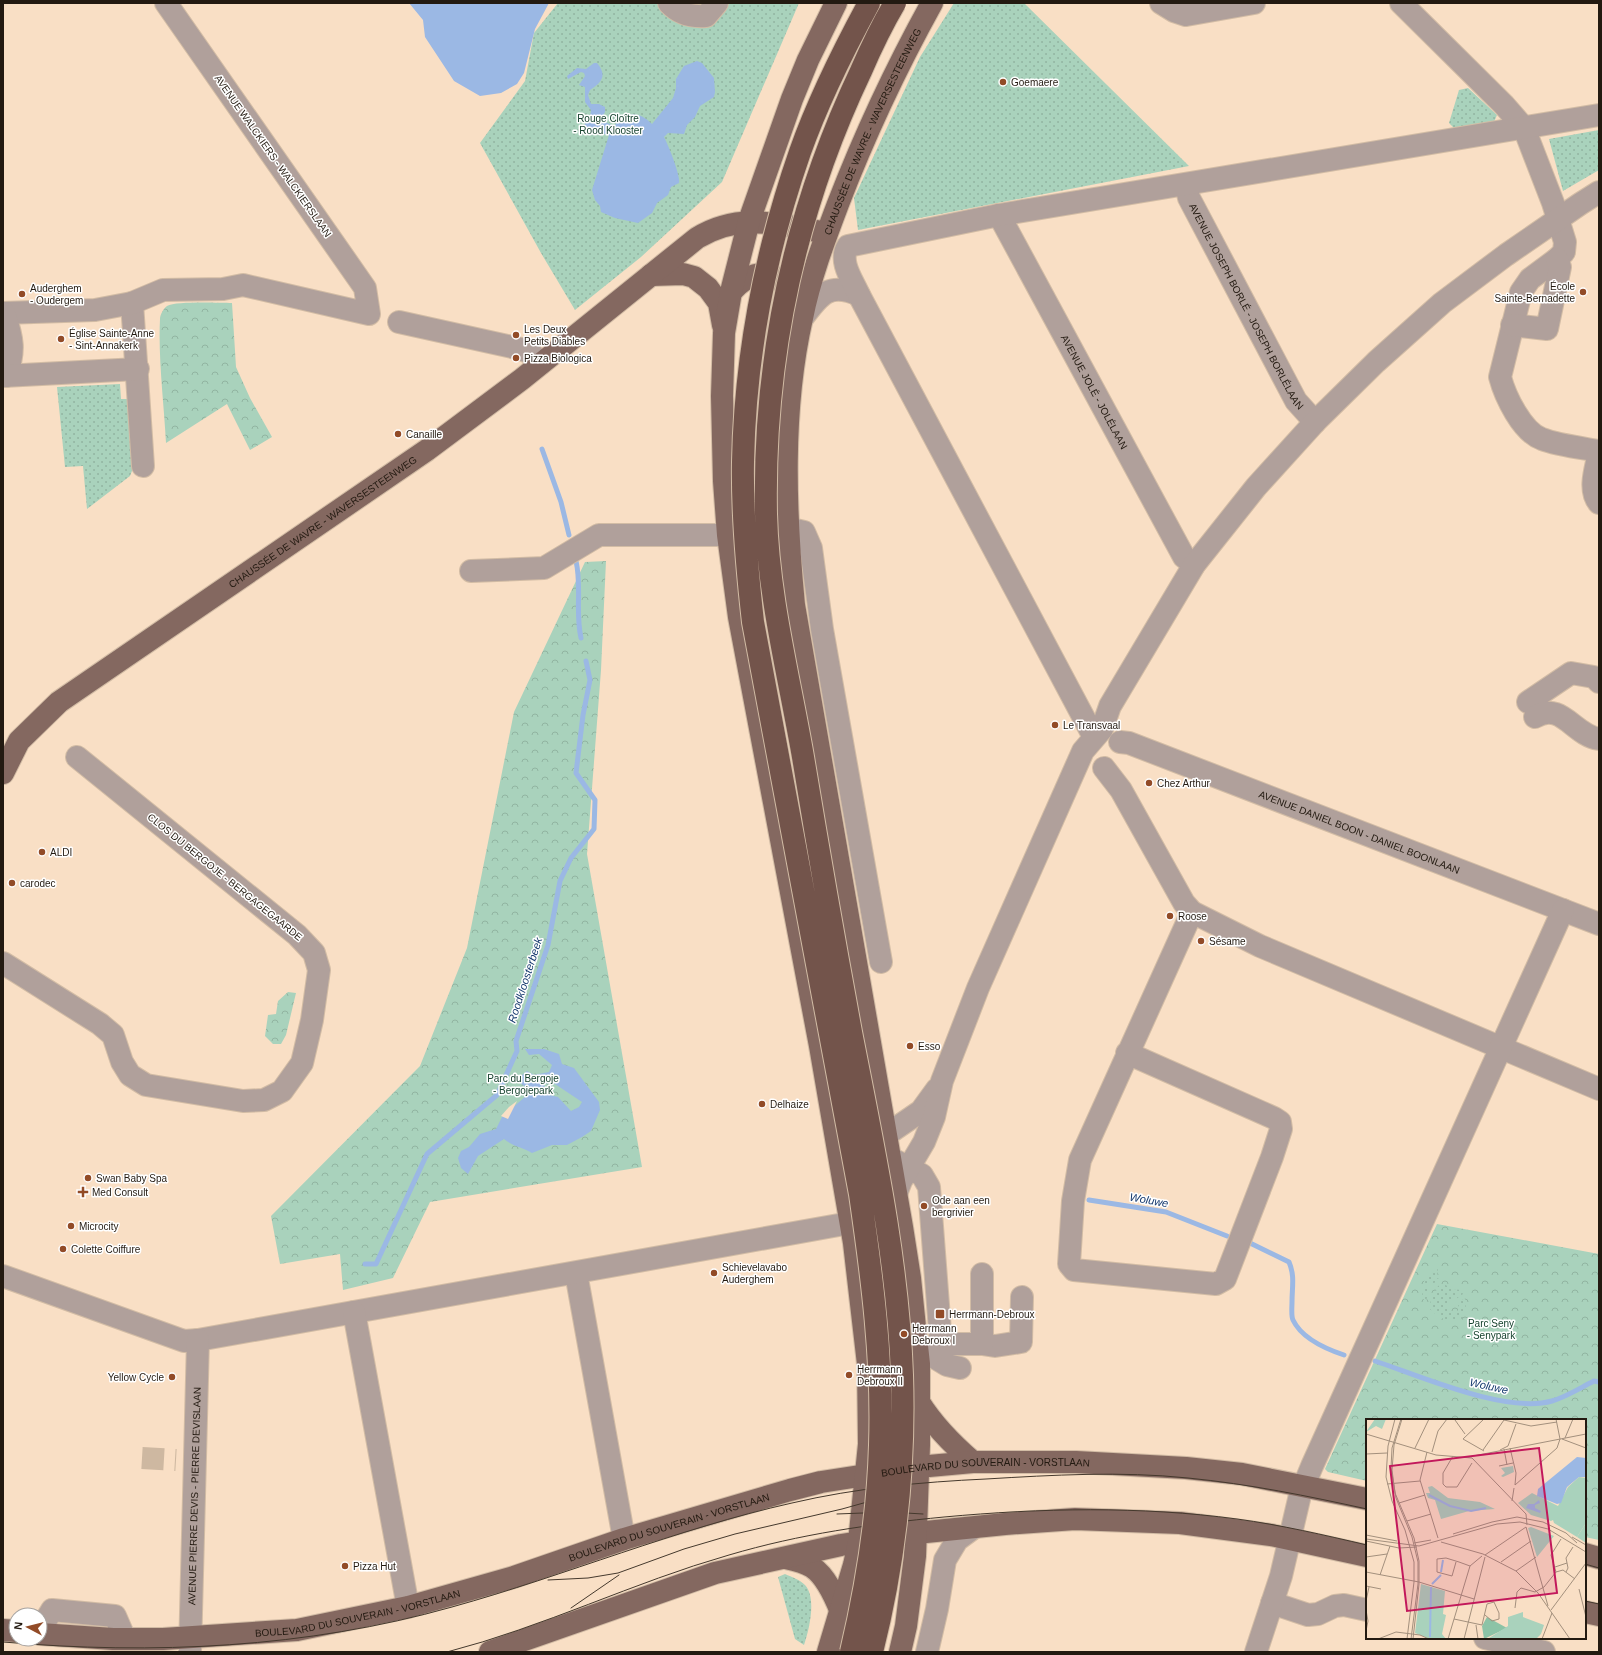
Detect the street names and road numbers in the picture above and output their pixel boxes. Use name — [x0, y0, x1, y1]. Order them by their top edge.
street label: CHAUSSÉE DE WAVRE - WAVERSESTEENWEG — [822, 26, 923, 236]
street label: AVENUE WALCKIERS - WALCKIERSLAAN — [213, 73, 333, 239]
street label: AVENUE JOSEPH BORLÉ - JOSEPH BORLÉLAAN — [1187, 201, 1306, 411]
street label: AVENUE JOLÉ - JOLÉLAAN — [1059, 333, 1130, 451]
street label: CHAUSSÉE DE WAVRE - WAVERSESTEENWEG — [226, 453, 419, 590]
street label: AVENUE DANIEL BOON - DANIEL BOONLAAN — [1257, 788, 1461, 875]
street label: CLOS DU BERGOJE - BERGAGEGAARDE — [146, 811, 305, 943]
street label: AVENUE PIERRE DEVIS - PIERRE DEVISLAAN — [186, 1387, 202, 1605]
street label: BOULEVARD DU SOUVERAIN - VORSTLAAN — [880, 1456, 1090, 1478]
street label: BOULEVARD DU SOUVERAIN - VORSTLAAN — [567, 1491, 771, 1563]
street label: BOULEVARD DU SOUVERAIN - VORSTLAAN — [255, 1587, 461, 1638]

